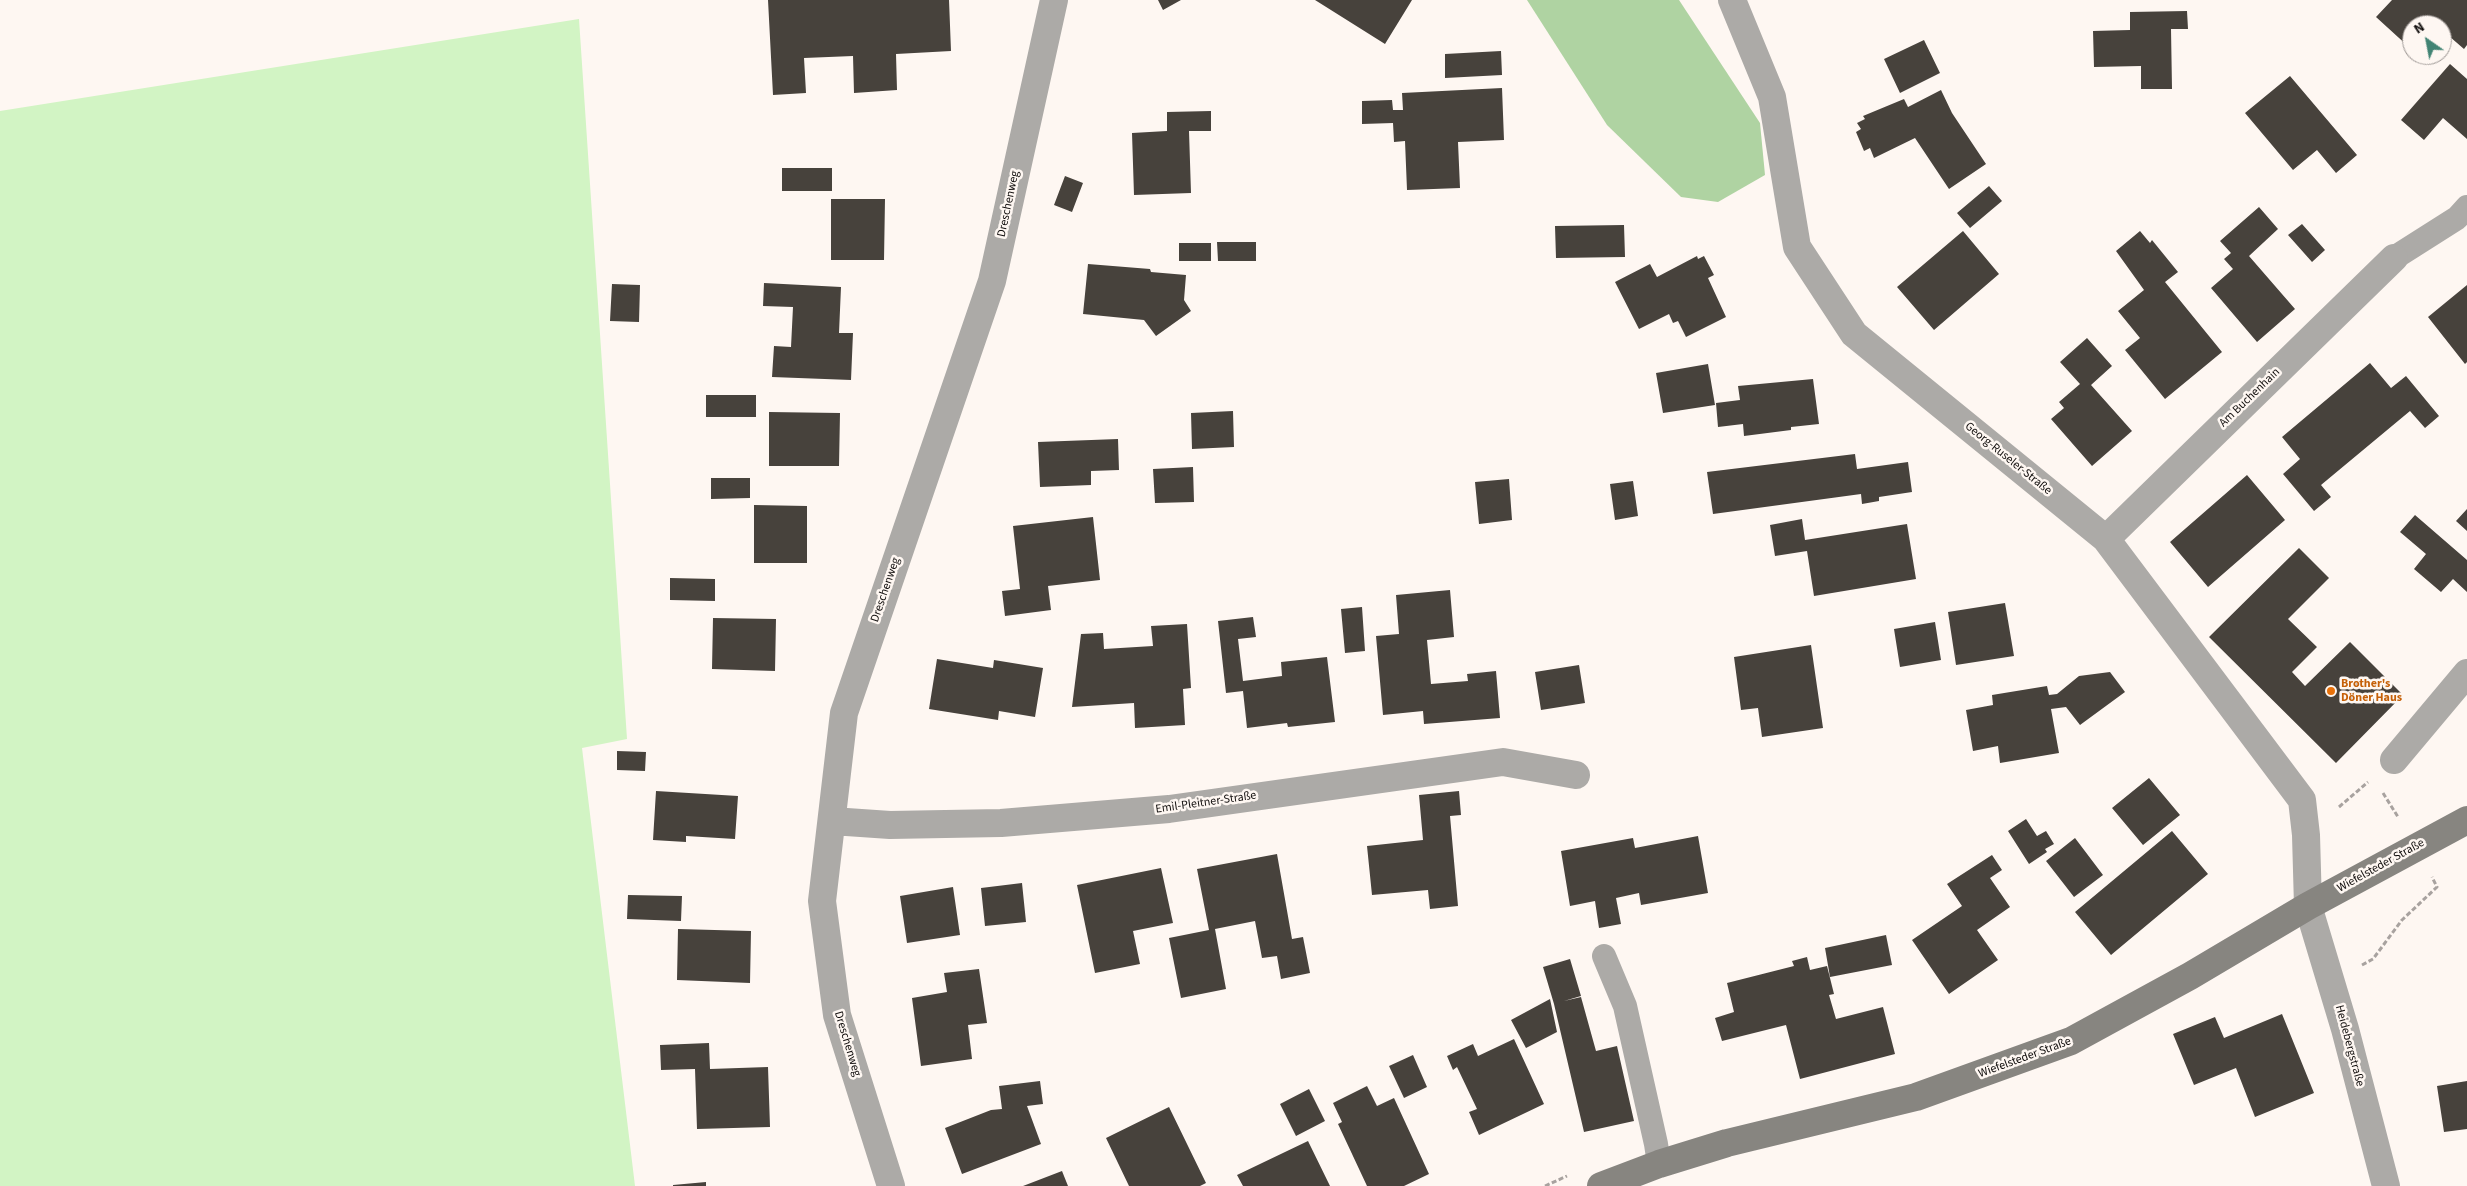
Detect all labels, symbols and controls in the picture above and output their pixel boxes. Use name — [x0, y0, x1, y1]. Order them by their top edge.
north arrow — [2402, 15, 2452, 65]
text: N — [2410, 17, 2429, 39]
street label: Dreschenweg — [995, 170, 1023, 238]
street label: Am Buchenhain — [2217, 365, 2283, 431]
street label: Georg-Ruseler-Straße — [1962, 420, 2054, 498]
street label: Dreschenweg — [868, 556, 904, 624]
place label: Brother's Döner Haus — [2341, 677, 2402, 705]
marker: Brother's Döner Haus — [2325, 685, 2337, 697]
street label: Emil-Pleitner-Straße — [1155, 789, 1257, 817]
street label: Wiefelsteder Straße — [2335, 836, 2427, 896]
street label: Heidebergstraße — [2331, 1004, 2367, 1088]
street label: Dreschenweg — [830, 1010, 864, 1078]
street label: Wiefelsteder Straße — [1977, 1035, 2073, 1081]

